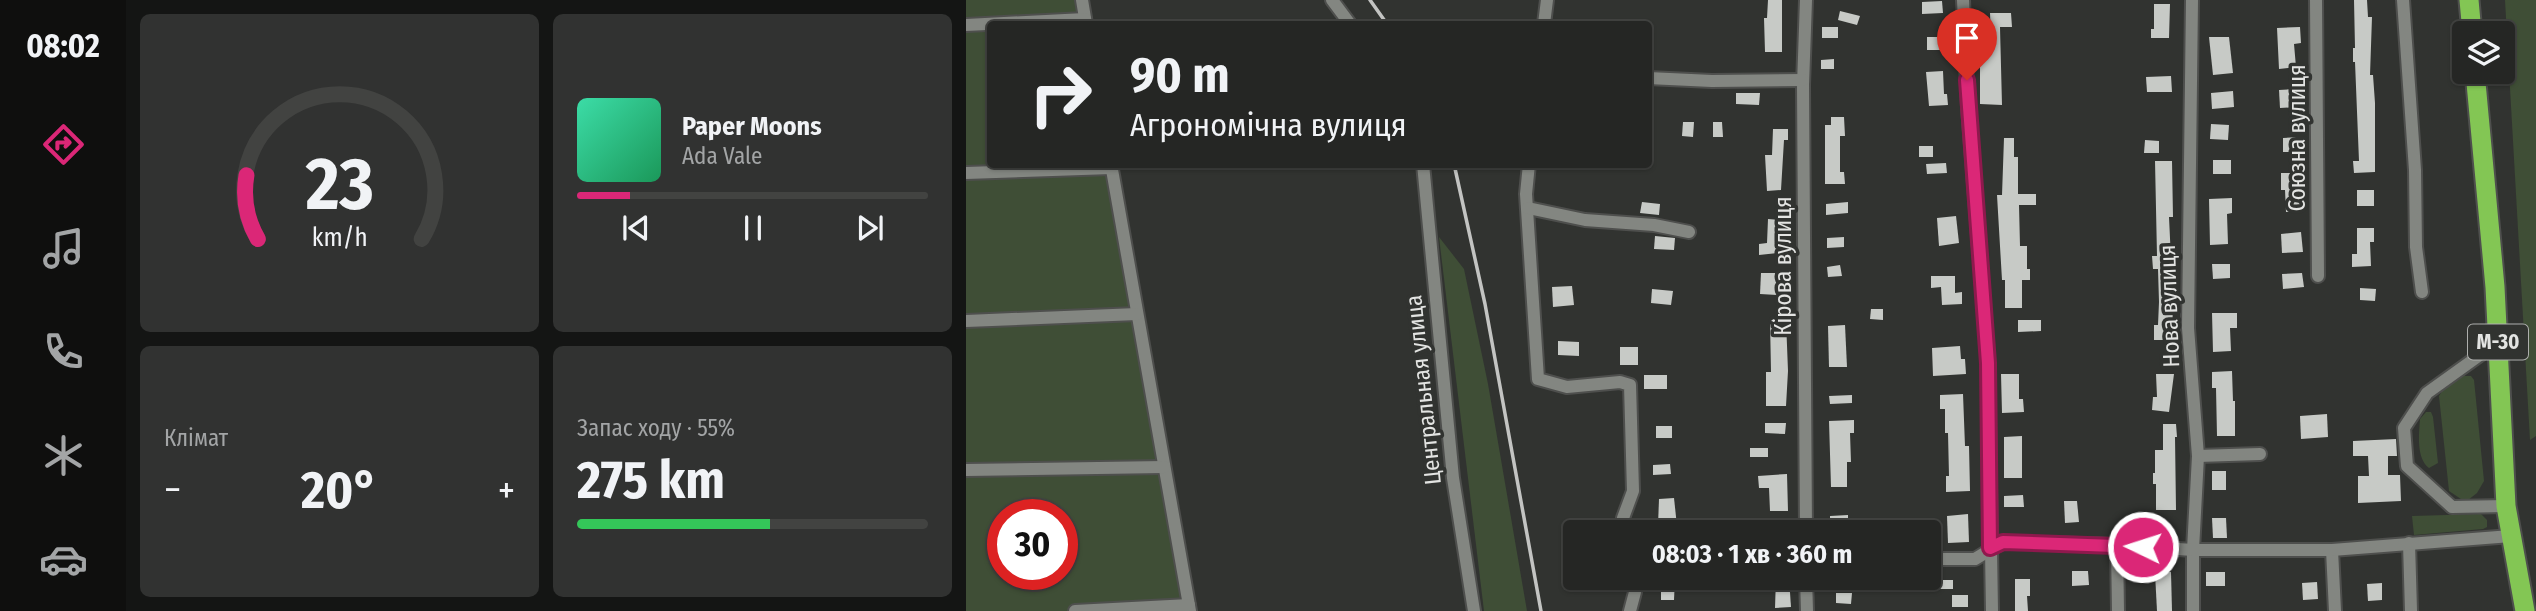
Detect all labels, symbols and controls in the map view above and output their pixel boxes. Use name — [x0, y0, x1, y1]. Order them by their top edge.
pin — [1937, 8, 1997, 80]
icon: arrive — [1948, 19, 1986, 57]
map controls — [2452, 21, 2515, 84]
button: layers — [2452, 21, 2515, 84]
text: 08:02 — [26, 27, 100, 65]
text: 90 m — [1130, 46, 1230, 105]
icon: right — [1015, 49, 1106, 140]
street label: Союзна вулиця — [2283, 64, 2311, 212]
text: Агрономічна вулиця — [1130, 106, 1407, 144]
text: Paper Moons — [682, 111, 822, 142]
icon: directions — [39, 120, 88, 169]
text: 23 — [304, 141, 374, 228]
text: Ada Vale — [682, 142, 762, 170]
street label: Кірова вулиця — [1769, 196, 1797, 336]
icon: previous — [617, 209, 655, 247]
icon: pause — [734, 209, 772, 247]
icon: next — [851, 209, 889, 247]
text: km/h — [312, 223, 367, 253]
icon: music — [39, 224, 88, 273]
street label: Нова вулиця — [2153, 244, 2185, 368]
street label: Центральная улица — [1399, 294, 1447, 486]
road number: М-30 — [2468, 324, 2528, 360]
icon: phone — [39, 327, 88, 376]
text: Запас ходу · 55% — [577, 414, 735, 442]
text: Клімат — [164, 424, 228, 452]
icon: climate — [39, 431, 88, 480]
text: 275 km — [577, 449, 725, 512]
text: 20° — [301, 459, 378, 522]
text: − — [164, 467, 181, 513]
text: + — [498, 467, 515, 513]
speed limit sign: 30 — [987, 499, 1078, 590]
position arrow — [2106, 510, 2180, 584]
icon: car — [39, 535, 88, 584]
text: 08:03 · 1 хв · 360 m — [1652, 539, 1852, 570]

